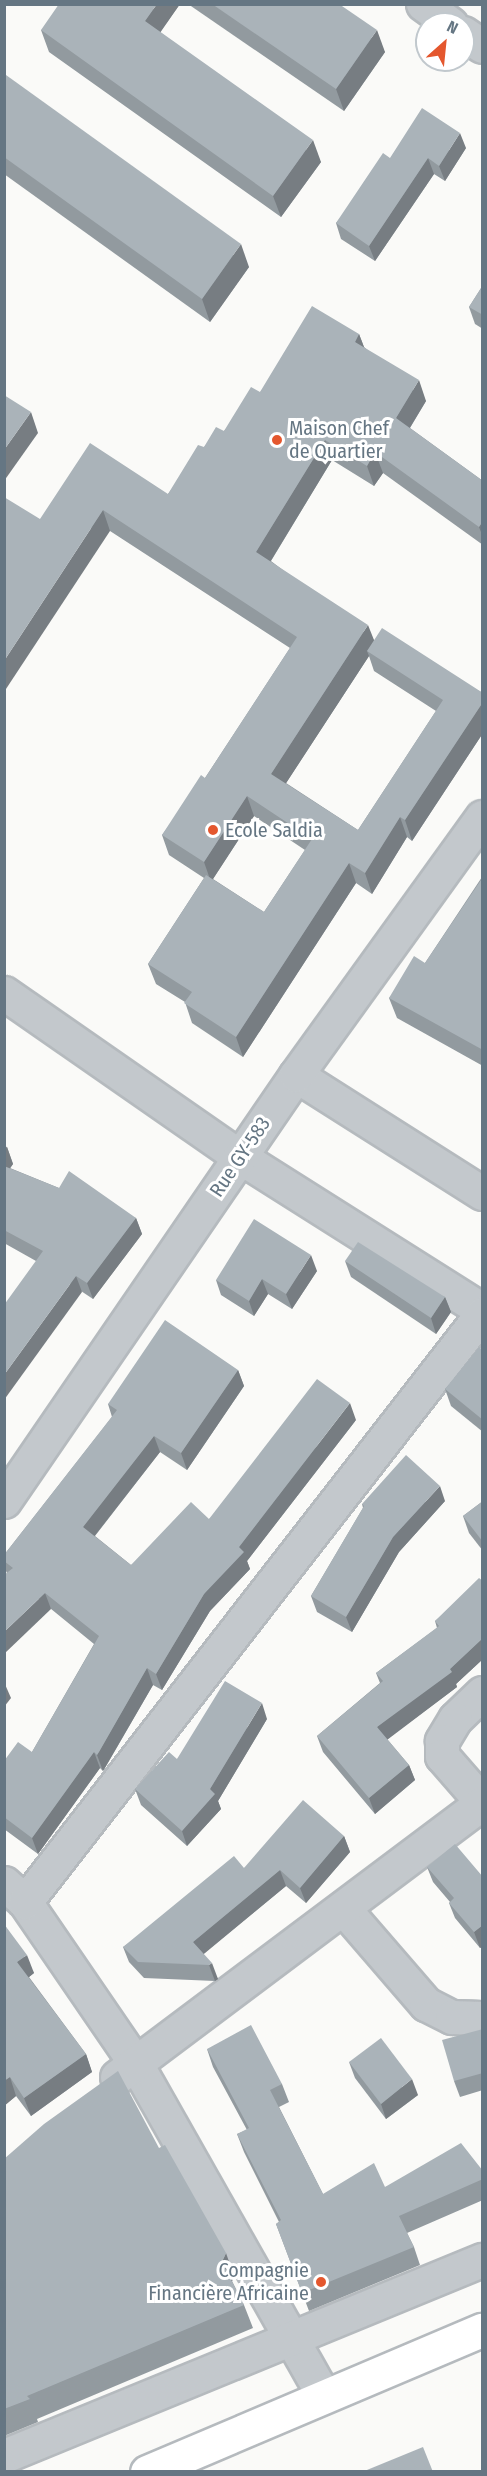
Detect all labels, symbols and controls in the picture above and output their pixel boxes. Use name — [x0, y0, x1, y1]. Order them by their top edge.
north arrow — [415, 12, 475, 72]
text: N — [444, 17, 461, 38]
place label: Maison Chef de Quartier — [289, 416, 389, 463]
marker: Maison Chef de Quartier — [270, 433, 284, 447]
place label: Ecole Saldia — [225, 818, 323, 842]
marker: Ecole Saldia — [206, 823, 220, 837]
street label: Rue GY-583 — [205, 1112, 275, 1202]
place label: Compagnie Financière Africaine — [148, 2258, 309, 2305]
marker: Compagnie Financière Africaine — [314, 2275, 328, 2289]

